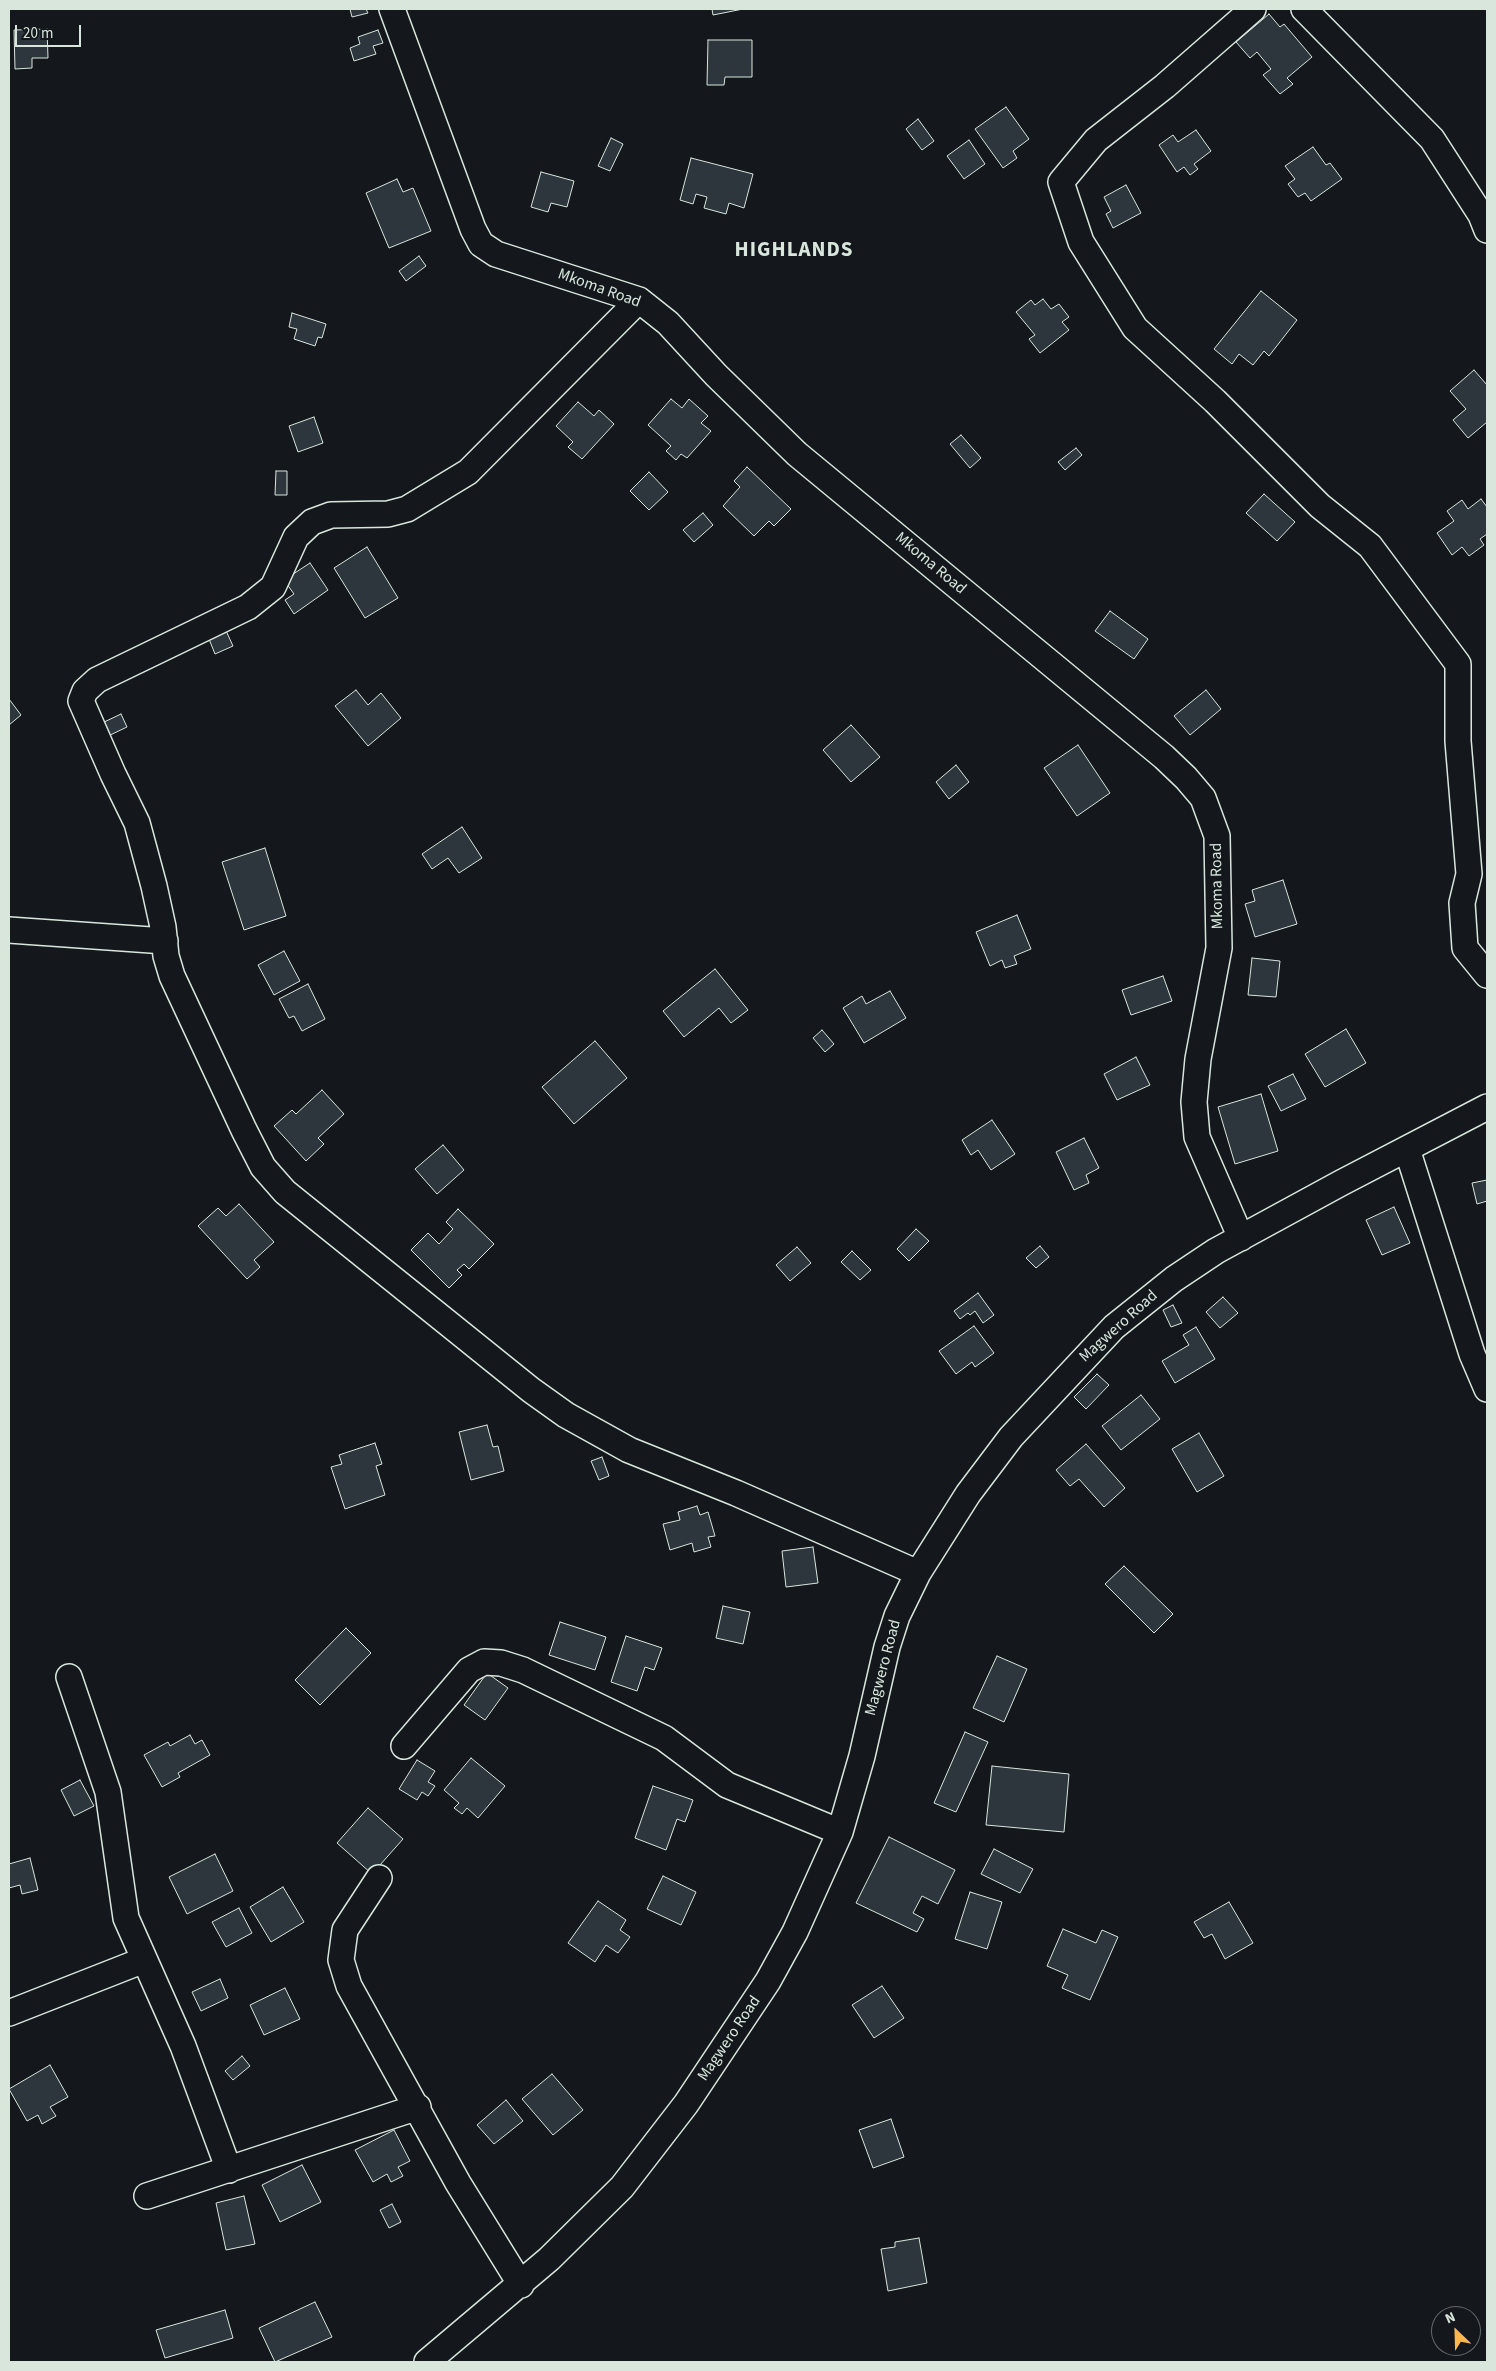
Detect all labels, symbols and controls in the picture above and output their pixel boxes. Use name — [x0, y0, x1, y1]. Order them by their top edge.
scale bar — [18, 15, 84, 47]
text: 20 m — [23, 23, 53, 44]
district label: HIGHLANDS — [733, 238, 855, 264]
street label: Mkoma Road — [555, 265, 643, 313]
street label: Mkoma Road — [891, 529, 969, 599]
street label: Mkoma Road — [1208, 842, 1228, 930]
street label: Magwero Road — [1076, 1287, 1162, 1367]
street label: Magwero Road — [862, 1618, 906, 1718]
street label: Magwero Road — [694, 1993, 766, 2085]
north arrow — [1431, 2306, 1481, 2356]
text: N — [1442, 2307, 1459, 2329]

